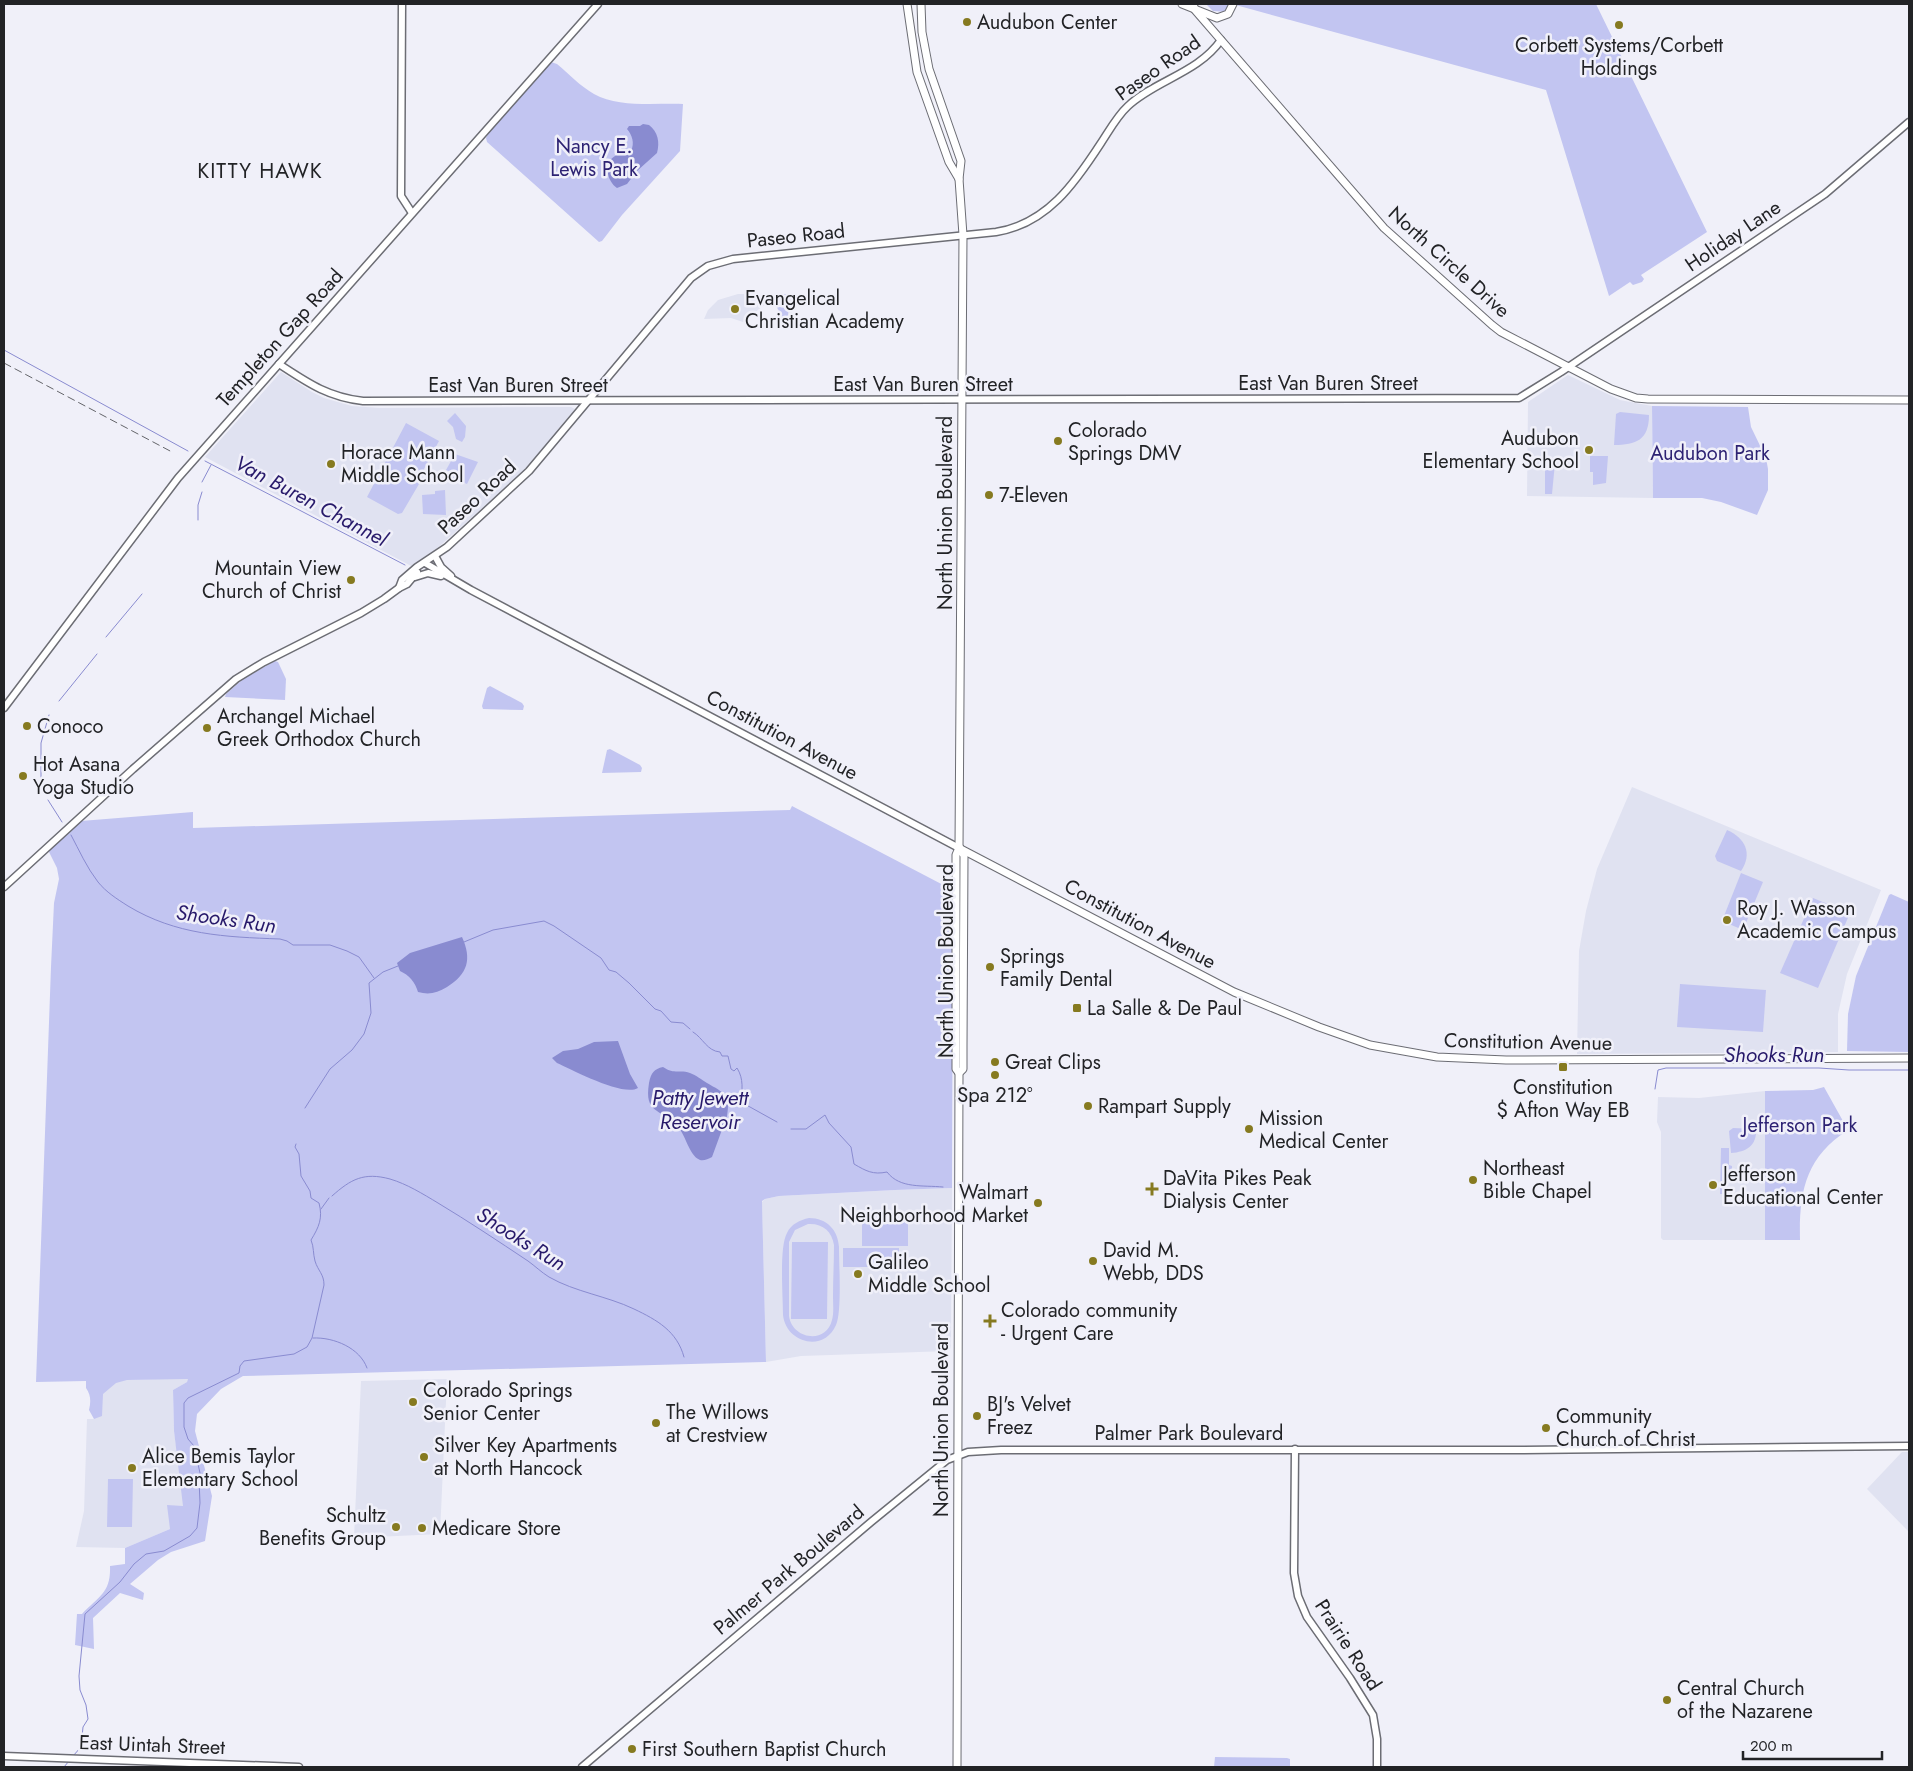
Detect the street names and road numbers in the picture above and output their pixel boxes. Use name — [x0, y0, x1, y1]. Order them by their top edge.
street label: Paseo Road — [1109, 28, 1207, 108]
street label: Holiday Lane — [1679, 193, 1787, 279]
street label: North Circle Drive — [1382, 199, 1516, 325]
street label: Paseo Road — [746, 216, 846, 256]
street label: Templeton Gap Road — [210, 262, 350, 414]
street label: East Van Buren Street — [1238, 369, 1418, 398]
street label: East Van Buren Street — [833, 370, 1013, 399]
street label: East Van Buren Street — [428, 371, 608, 400]
street label: North Union Boulevard — [931, 416, 960, 610]
street label: Paseo Road — [431, 453, 523, 541]
street label: Constitution Avenue — [701, 683, 863, 787]
street label: North Union Boulevard — [932, 864, 961, 1058]
street label: Constitution Avenue — [1059, 872, 1221, 976]
street label: Constitution Avenue — [1444, 1026, 1612, 1058]
street label: North Union Boulevard — [927, 1323, 956, 1517]
street label: Palmer Park Boulevard — [1095, 1419, 1283, 1448]
street label: Palmer Park Boulevard — [707, 1498, 871, 1642]
street label: Prairie Road — [1308, 1594, 1388, 1696]
street label: East Uintah Street — [78, 1728, 226, 1762]

